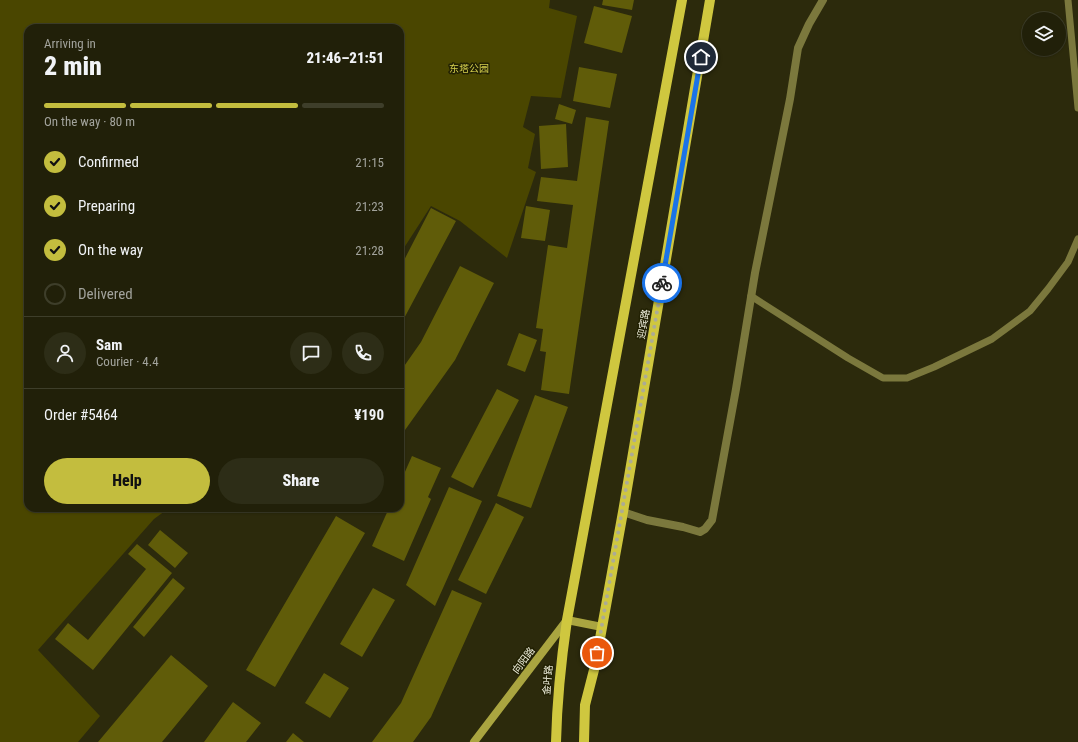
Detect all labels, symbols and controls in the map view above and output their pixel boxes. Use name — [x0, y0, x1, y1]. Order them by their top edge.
map controls — [1022, 12, 1066, 56]
button: layers — [1022, 12, 1066, 56]
text: Arriving in — [44, 36, 96, 51]
pin — [684, 40, 718, 74]
icon: home — [690, 46, 712, 68]
text: 21:46–21:51 — [306, 49, 384, 67]
text: 2 min — [44, 51, 102, 81]
park label: 东塔公园 — [449, 63, 489, 74]
text: On the way · 80 m — [44, 114, 135, 129]
icon: check — [44, 151, 66, 173]
text: Confirmed — [78, 153, 139, 171]
text: 21:15 — [355, 155, 384, 170]
icon: check — [44, 195, 66, 217]
text: Preparing — [78, 197, 135, 215]
text: 21:23 — [355, 199, 384, 214]
icon: check — [44, 239, 66, 261]
text: On the way — [78, 241, 143, 259]
text: 21:28 — [355, 243, 384, 258]
courier — [642, 263, 682, 303]
icon: bike — [651, 272, 673, 294]
text: Delivered — [78, 285, 133, 303]
street label: 迎宾路 — [635, 308, 652, 340]
button: person — [44, 332, 86, 374]
button: chat — [290, 332, 332, 374]
button: phone — [342, 332, 384, 374]
text: Sam — [96, 336, 122, 354]
text: Courier · 4.4 — [96, 354, 159, 369]
text: Order #5464 — [44, 406, 118, 424]
text: ¥190 — [354, 406, 384, 424]
button: Help — [44, 458, 210, 504]
button: Share — [218, 458, 384, 504]
pin — [580, 636, 614, 670]
icon: bag — [586, 642, 608, 664]
street label: 向阳路 — [510, 645, 537, 676]
street label: 金叶路 — [541, 665, 554, 695]

